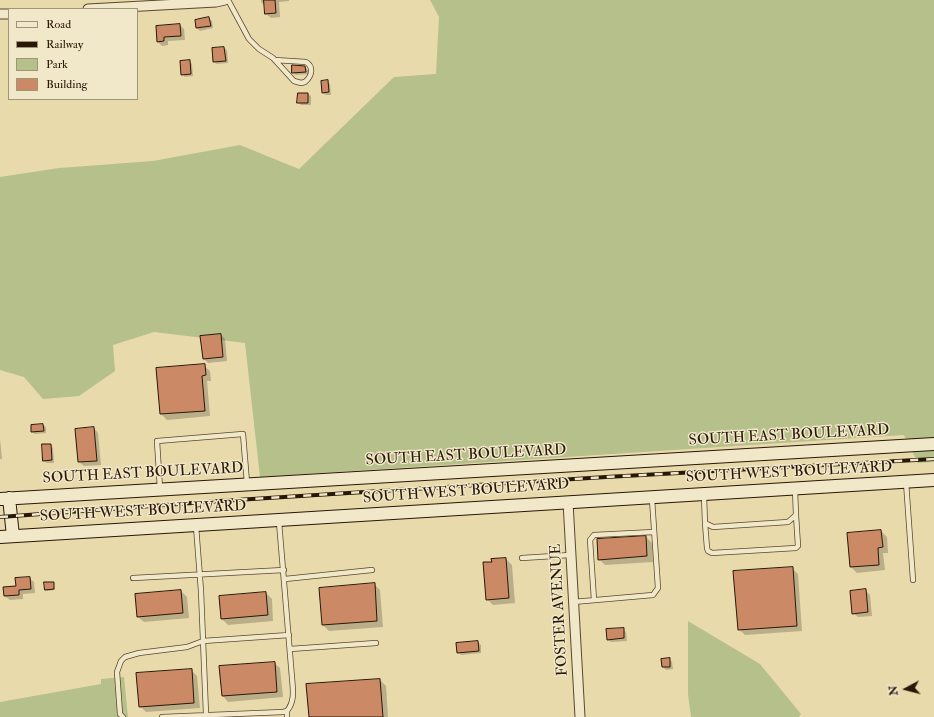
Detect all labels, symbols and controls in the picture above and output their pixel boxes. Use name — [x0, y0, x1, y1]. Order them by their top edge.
legend — [8, 8, 138, 100]
text: Road — [46, 17, 71, 32]
text: Railway — [46, 37, 83, 52]
text: Park — [46, 57, 68, 72]
text: Building — [46, 77, 87, 92]
street label: SOUTH EAST BOULEVARD — [688, 422, 890, 450]
street label: SOUTH EAST BOULEVARD — [365, 442, 567, 470]
street label: SOUTH WEST BOULEVARD — [685, 459, 893, 487]
street label: SOUTH EAST BOULEVARD — [42, 460, 244, 488]
street label: SOUTH WEST BOULEVARD — [362, 476, 570, 508]
street label: SOUTH WEST BOULEVARD — [39, 498, 247, 526]
street label: FOSTER AVENUE — [548, 543, 572, 677]
north arrow — [886, 669, 926, 709]
text: N — [887, 685, 901, 696]

